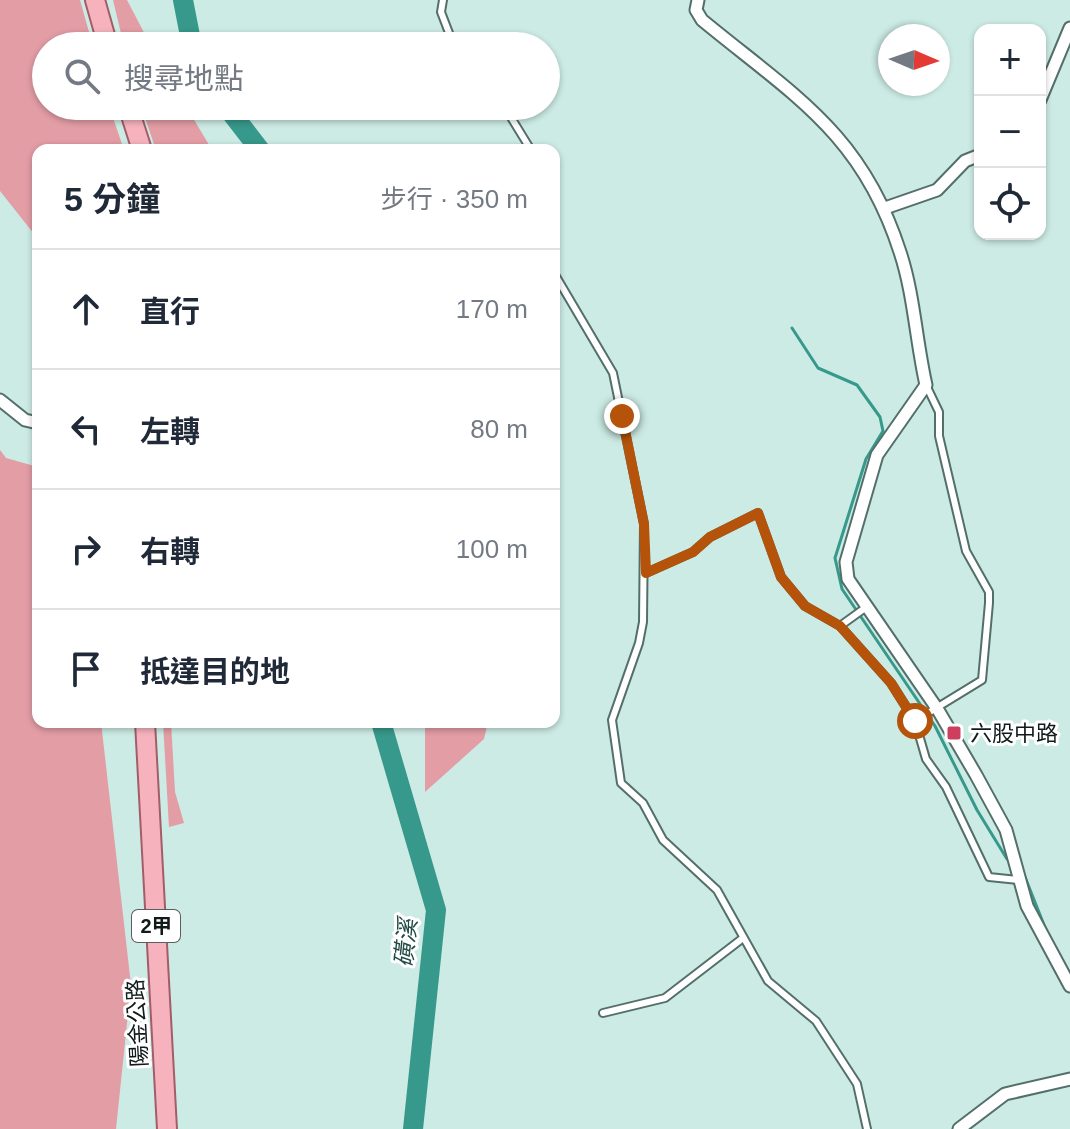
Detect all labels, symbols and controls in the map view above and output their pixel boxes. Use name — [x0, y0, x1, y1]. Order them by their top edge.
north arrow — [878, 24, 950, 96]
map controls — [974, 24, 1046, 240]
button: + — [974, 24, 1046, 96]
search box — [32, 32, 560, 120]
icon: search — [60, 54, 104, 98]
text: 搜尋地點 — [124, 62, 244, 95]
button: − — [974, 96, 1046, 168]
button: locate — [974, 168, 1046, 240]
text: 5 分鐘 — [64, 180, 160, 218]
text: 步行 · 350 m — [381, 184, 528, 214]
icon: ahead — [64, 287, 108, 331]
text: 170 m — [456, 294, 528, 324]
text: 直行 — [140, 295, 200, 328]
route end — [604, 398, 640, 434]
icon: left — [64, 407, 108, 451]
text: 80 m — [470, 414, 528, 444]
text: 左轉 — [140, 415, 200, 448]
icon: right — [64, 527, 108, 571]
text: 100 m — [456, 534, 528, 564]
text: 右轉 — [140, 535, 200, 568]
icon: arrive — [64, 647, 108, 691]
text: 抵達目的地 — [140, 655, 290, 688]
route start — [897, 703, 933, 739]
place label: 六股中路 — [970, 721, 1058, 746]
marker: 六股中路 — [945, 724, 963, 742]
road number: 2甲 — [132, 910, 180, 942]
water label: 磺溪 — [390, 915, 422, 968]
street label: 陽金公路 — [123, 978, 152, 1068]

